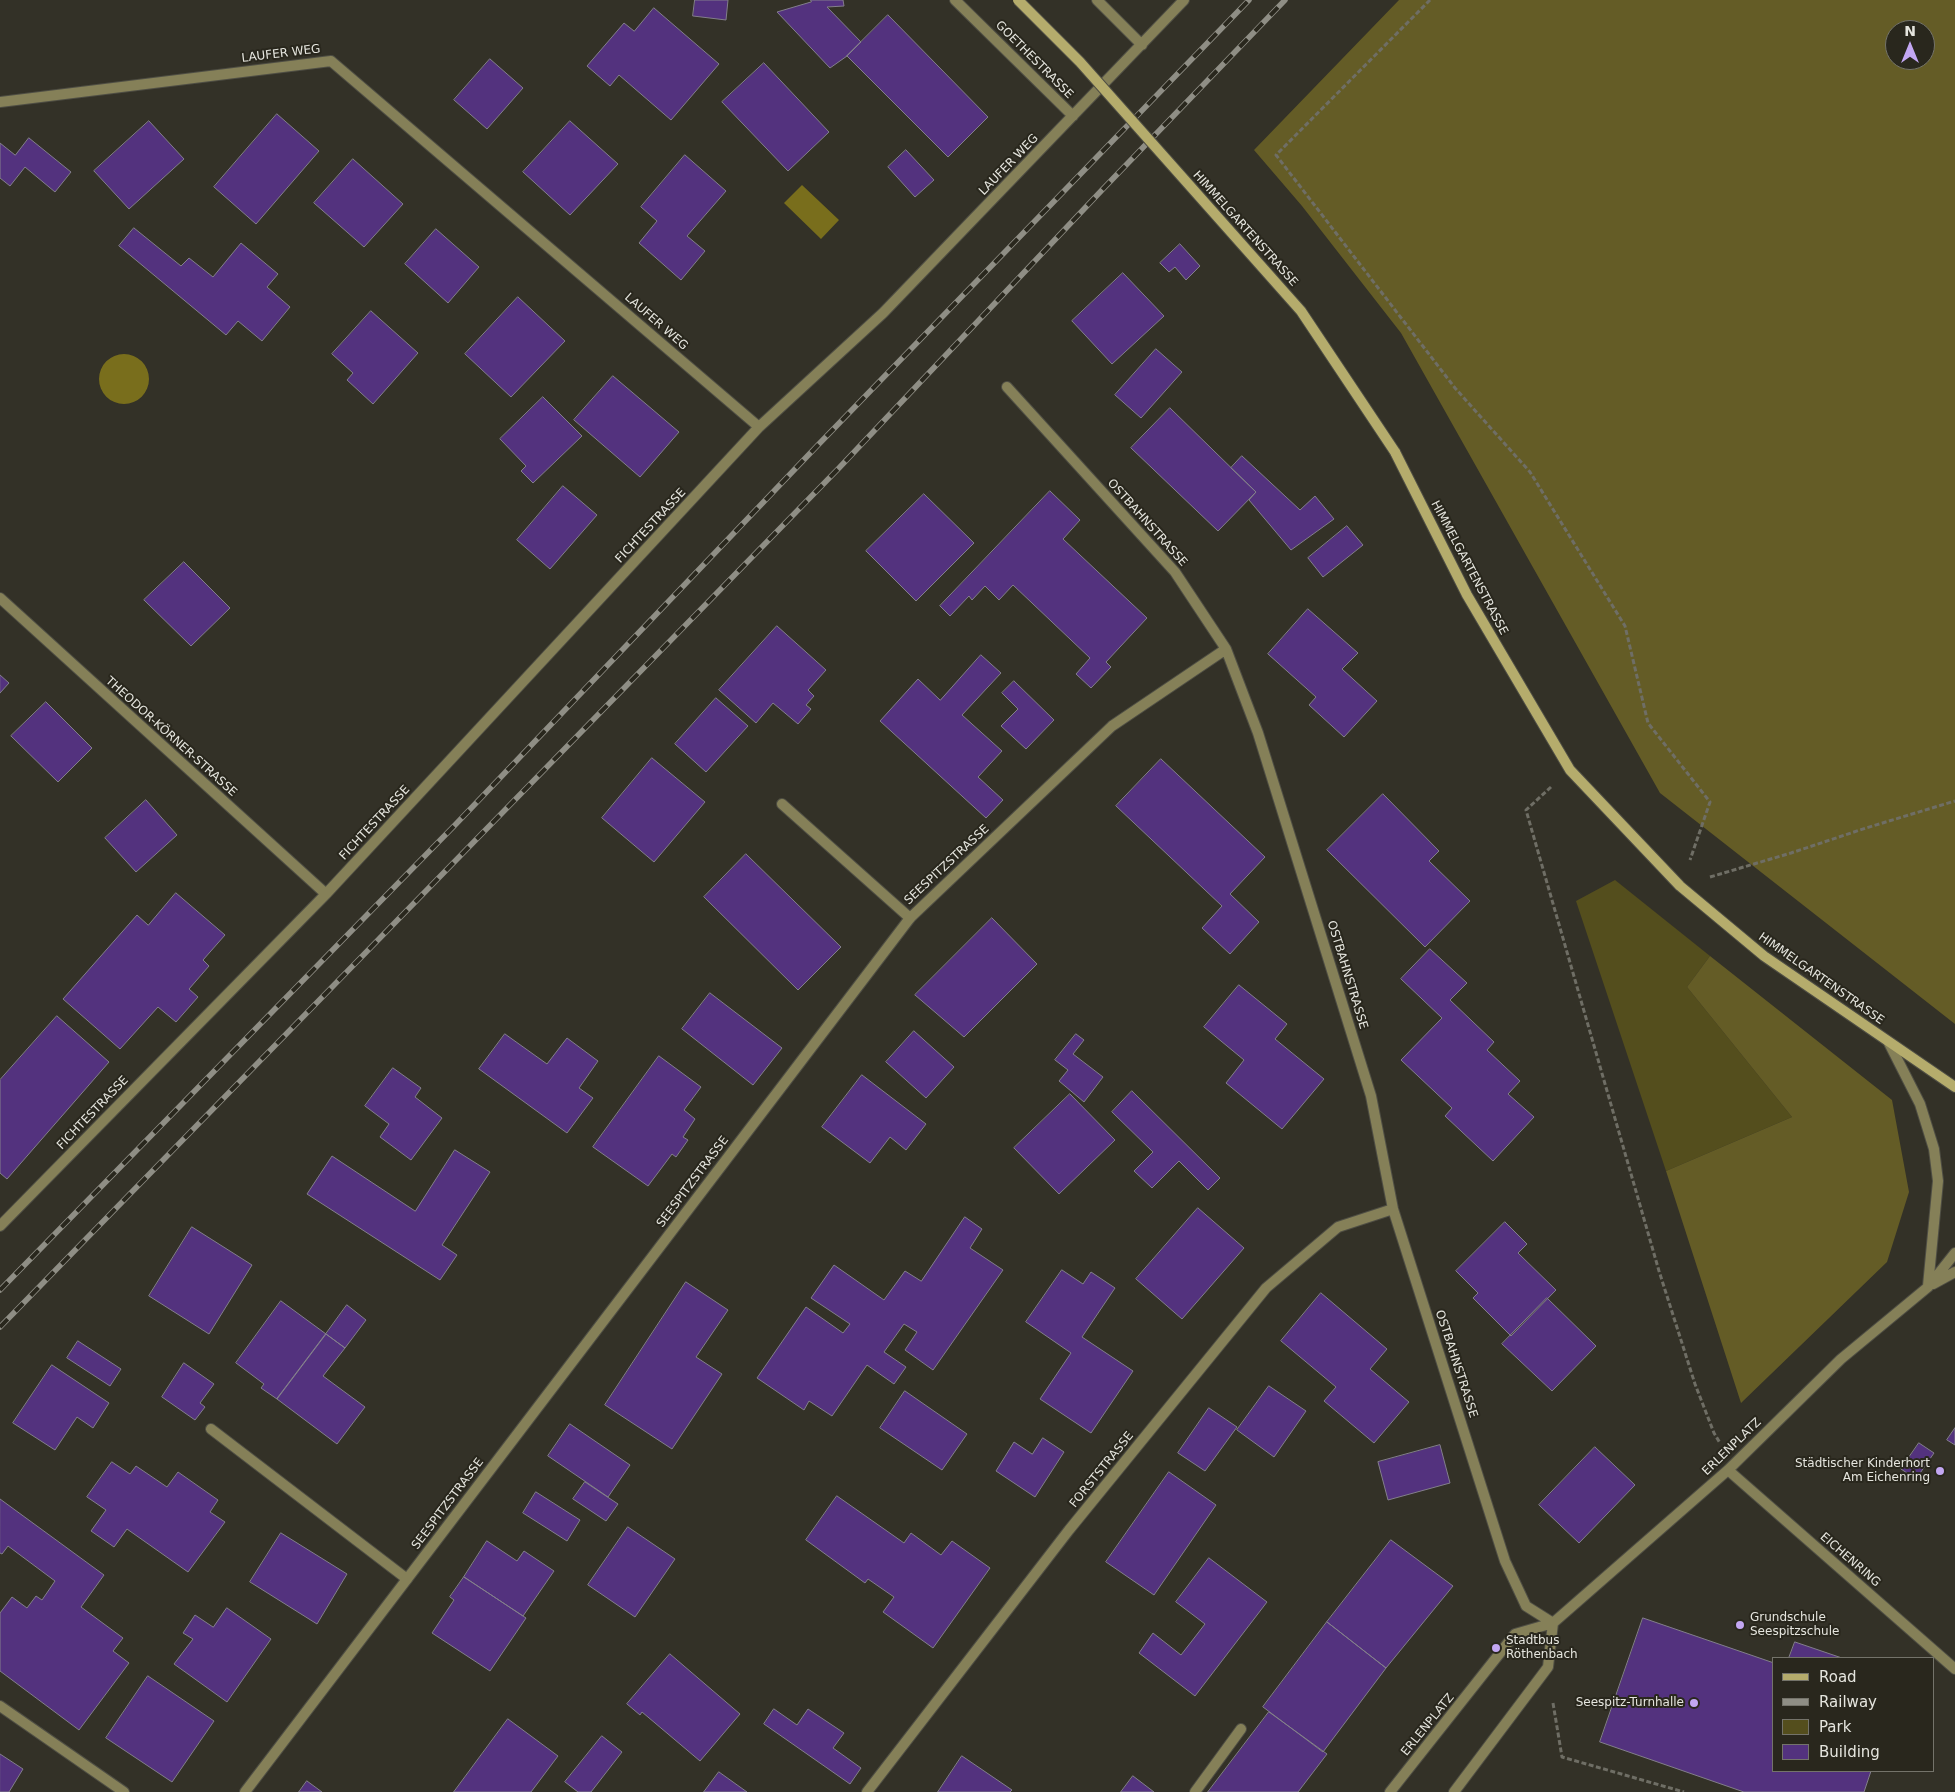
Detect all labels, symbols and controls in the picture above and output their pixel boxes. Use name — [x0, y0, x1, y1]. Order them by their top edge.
street label: GOETHESTRASSE — [992, 18, 1076, 102]
north arrow — [1885, 20, 1935, 70]
text: N — [1904, 23, 1916, 39]
street label: LAUFER WEG — [241, 42, 321, 66]
street label: LAUFER WEG — [976, 131, 1042, 199]
street label: HIMMELGARTENSTRASSE — [1189, 168, 1301, 290]
street label: LAUFER WEG — [621, 291, 691, 353]
street label: OSTBAHNSTRASSE — [1104, 476, 1190, 570]
street label: FICHTESTRASSE — [613, 486, 689, 566]
street label: HIMMELGARTENSTRASSE — [1427, 498, 1511, 638]
street label: THEODOR-KÖRNER-STRASSE — [102, 674, 240, 800]
street label: FICHTESTRASSE — [337, 783, 413, 863]
street label: SEESPITZSTRASSE — [902, 822, 992, 908]
street label: OSTBAHNSTRASSE — [1324, 919, 1370, 1031]
street label: HIMMELGARTENSTRASSE — [1755, 930, 1887, 1028]
street label: FICHTESTRASSE — [54, 1073, 132, 1153]
street label: SEESPITZSTRASSE — [654, 1134, 732, 1230]
street label: OSTBAHNSTRASSE — [1432, 1308, 1480, 1420]
street label: ERLENPLATZ — [1700, 1415, 1764, 1479]
street label: FORSTSTRASSE — [1067, 1429, 1137, 1511]
street label: SEESPITZSTRASSE — [409, 1456, 487, 1552]
place label: Städtischer Kinderhort Am Eichenring — [1795, 1457, 1930, 1485]
marker: Städtischer Kinderhort Am Eichenring — [1934, 1465, 1946, 1477]
street label: EICHENRING — [1817, 1530, 1883, 1590]
place label: Grundschule Seespitzschule — [1750, 1611, 1839, 1639]
marker: Grundschule Seespitzschule — [1734, 1619, 1746, 1631]
place label: Stadtbus Röthenbach — [1506, 1634, 1578, 1662]
marker: Stadtbus Röthenbach — [1490, 1642, 1502, 1654]
legend — [1772, 1657, 1935, 1772]
text: Road — [1819, 1668, 1857, 1686]
street label: ERLENPLATZ — [1398, 1691, 1458, 1759]
text: Railway — [1819, 1693, 1877, 1711]
place label: Seespitz-Turnhalle — [1576, 1696, 1684, 1710]
marker: Seespitz-Turnhalle — [1688, 1697, 1700, 1709]
text: Park — [1819, 1718, 1851, 1736]
text: Building — [1819, 1743, 1880, 1761]

